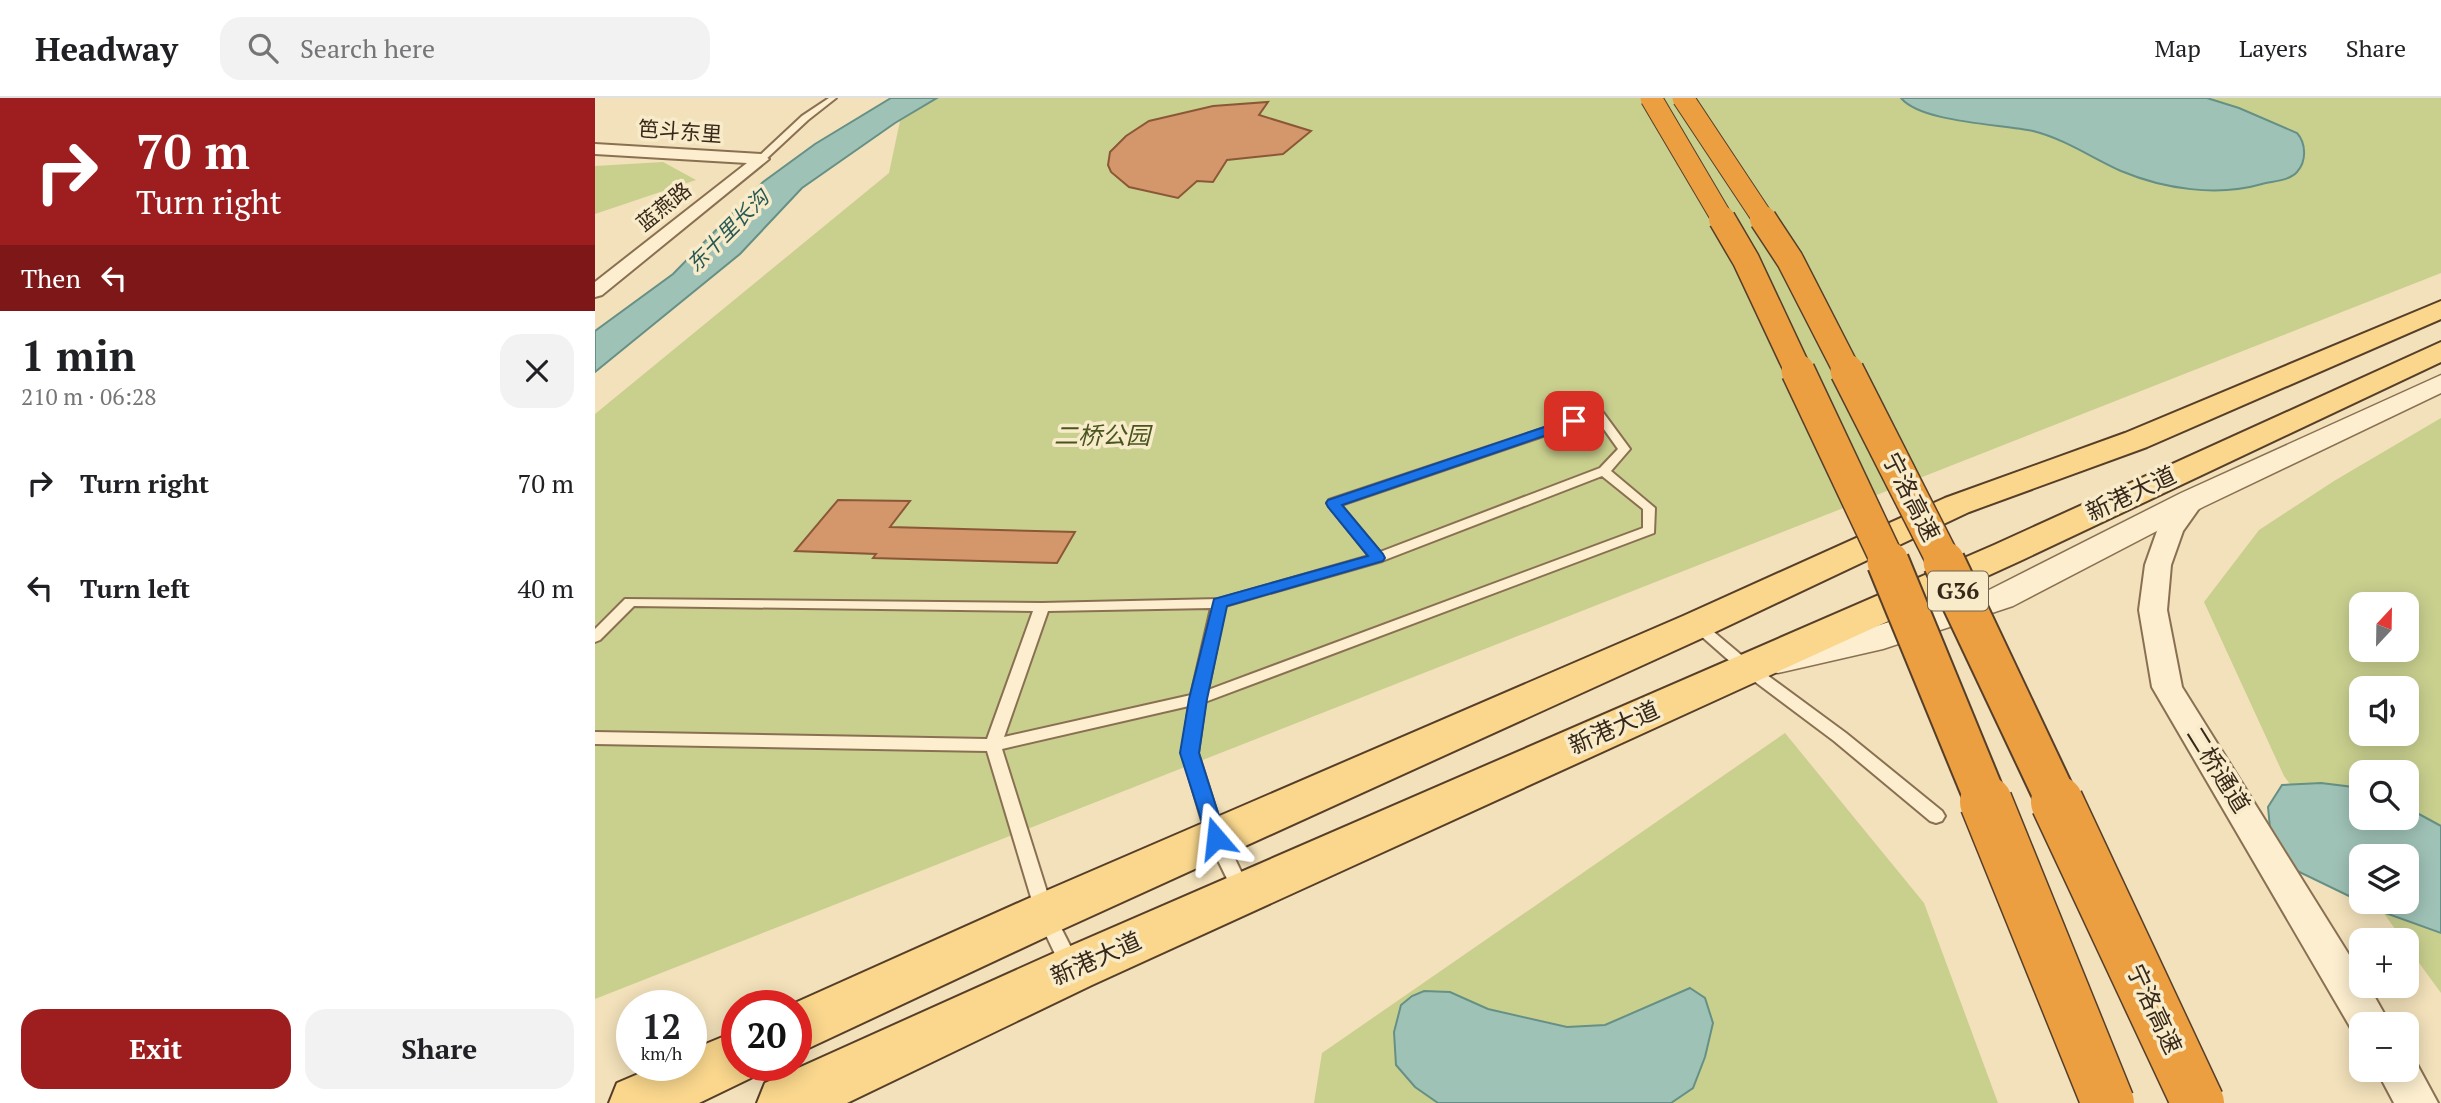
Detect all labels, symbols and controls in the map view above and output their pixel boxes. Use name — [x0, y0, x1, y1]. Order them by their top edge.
search box — [220, 17, 710, 80]
text: Headway — [35, 27, 178, 70]
icon: search — [244, 29, 282, 67]
text: Search here — [300, 31, 435, 65]
text: Map — [2154, 32, 2201, 64]
text: Layers — [2239, 32, 2308, 64]
text: Share — [2346, 32, 2406, 64]
street label: 笆斗东里 — [637, 114, 723, 148]
text: 70 m — [136, 118, 250, 183]
icon: right — [21, 126, 112, 217]
street label: 蓝燕路 — [630, 176, 697, 237]
text: Turn right — [136, 181, 282, 223]
water label: 东十里长沟 — [680, 182, 776, 277]
icon: left — [95, 259, 133, 297]
text: Then — [21, 261, 81, 295]
text: 1 min — [21, 327, 136, 383]
button: close — [500, 334, 574, 408]
text: 210 m · 06:28 — [21, 381, 156, 412]
pin — [1544, 391, 1604, 451]
icon: arrive — [1555, 402, 1593, 440]
park label: 二桥公园 — [1054, 419, 1153, 451]
street label: 宁洛高速 — [1876, 447, 1948, 547]
street label: 新港大道 — [2080, 458, 2181, 528]
icon: right — [21, 464, 59, 502]
text: Turn right — [80, 466, 209, 500]
text: 70 m — [518, 466, 574, 500]
icon: left — [21, 569, 59, 607]
text: Turn left — [80, 571, 190, 605]
text: 40 m — [518, 571, 574, 605]
road number: G36 — [1928, 572, 1988, 610]
north arrow — [2349, 592, 2419, 662]
map controls — [2349, 592, 2419, 1082]
button: sound — [2349, 676, 2419, 746]
street label: 新港大道 — [1563, 693, 1664, 761]
street label: 二桥通道 — [2180, 720, 2258, 819]
button: search — [2349, 760, 2419, 830]
position arrow — [1179, 801, 1253, 875]
button: layers — [2349, 844, 2419, 914]
street label: 新港大道 — [1045, 924, 1146, 992]
button: + — [2349, 928, 2419, 998]
street label: 宁洛高速 — [2120, 958, 2190, 1059]
speed limit sign: 20 — [721, 990, 812, 1081]
text: 12 — [642, 1003, 681, 1049]
button: Exit — [21, 1009, 291, 1089]
button: Share — [305, 1009, 574, 1089]
button: − — [2349, 1012, 2419, 1082]
text: km/h — [641, 1041, 682, 1065]

